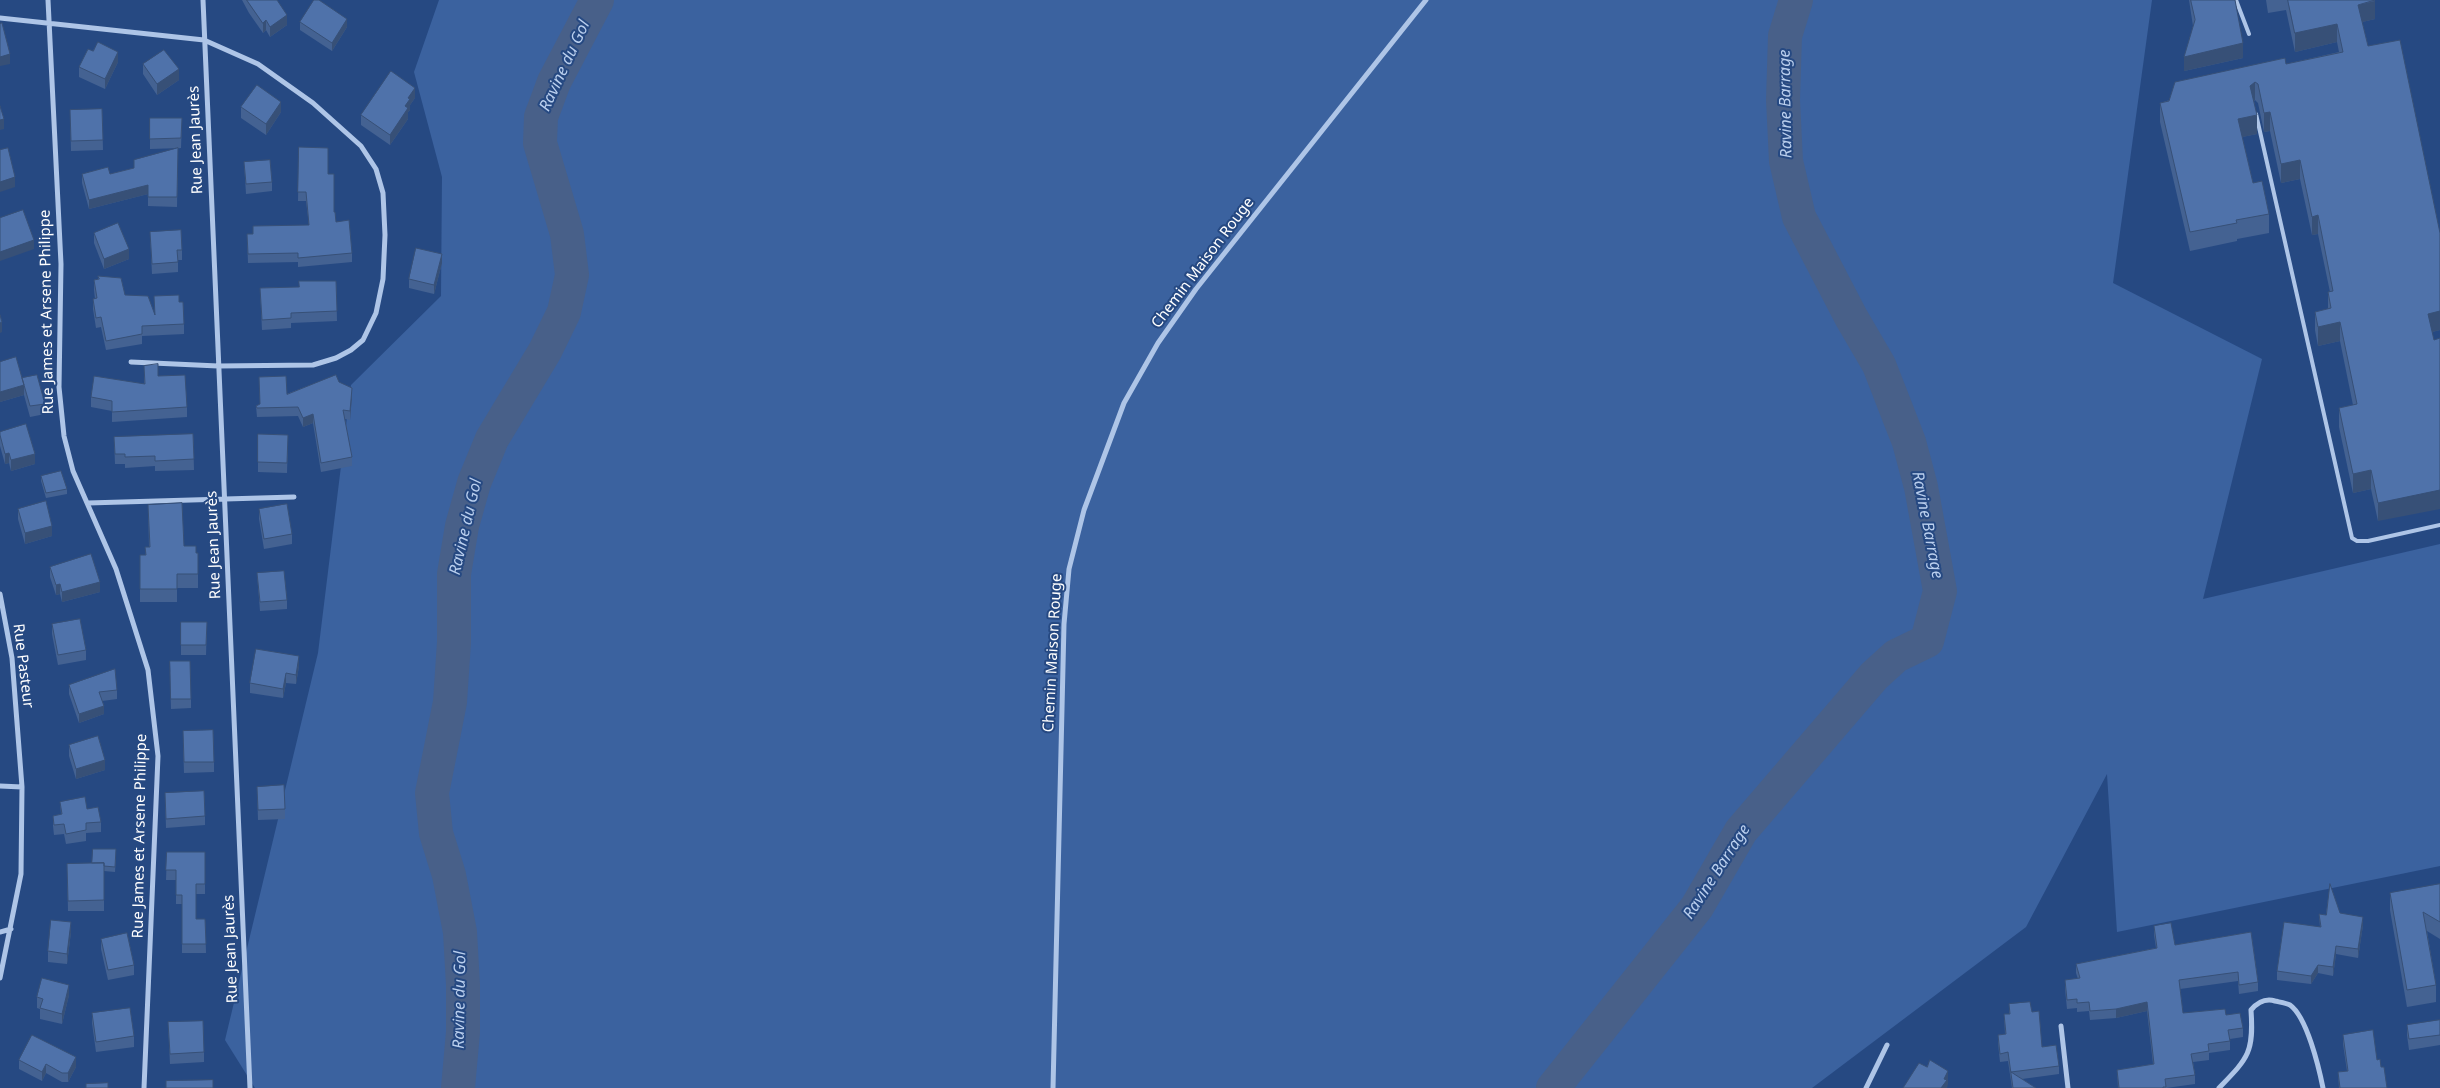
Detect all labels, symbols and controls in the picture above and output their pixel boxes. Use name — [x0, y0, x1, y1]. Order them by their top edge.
water label: Ravine du Gol — [536, 18, 594, 114]
water label: Ravine Barrage — [1775, 49, 1797, 159]
street label: Rue Jean Jaurès — [185, 86, 207, 194]
street label: Chemin Maison Rouge — [1148, 194, 1258, 332]
street label: Rue James et Arsene Philippe — [36, 209, 58, 415]
water label: Ravine Barrage — [1907, 470, 1947, 580]
water label: Ravine du Gol — [446, 477, 486, 577]
street label: Rue Jean Jaurès — [203, 491, 225, 599]
street label: Chemin Maison Rouge — [1040, 573, 1066, 733]
street label: Rue Pasteur — [9, 623, 37, 709]
street label: Rue James et Arsene Philippe — [129, 733, 151, 939]
water label: Ravine Barrage — [1679, 821, 1755, 923]
street label: Rue Jean Jaurès — [220, 895, 242, 1003]
water label: Ravine du Gol — [450, 951, 470, 1049]

